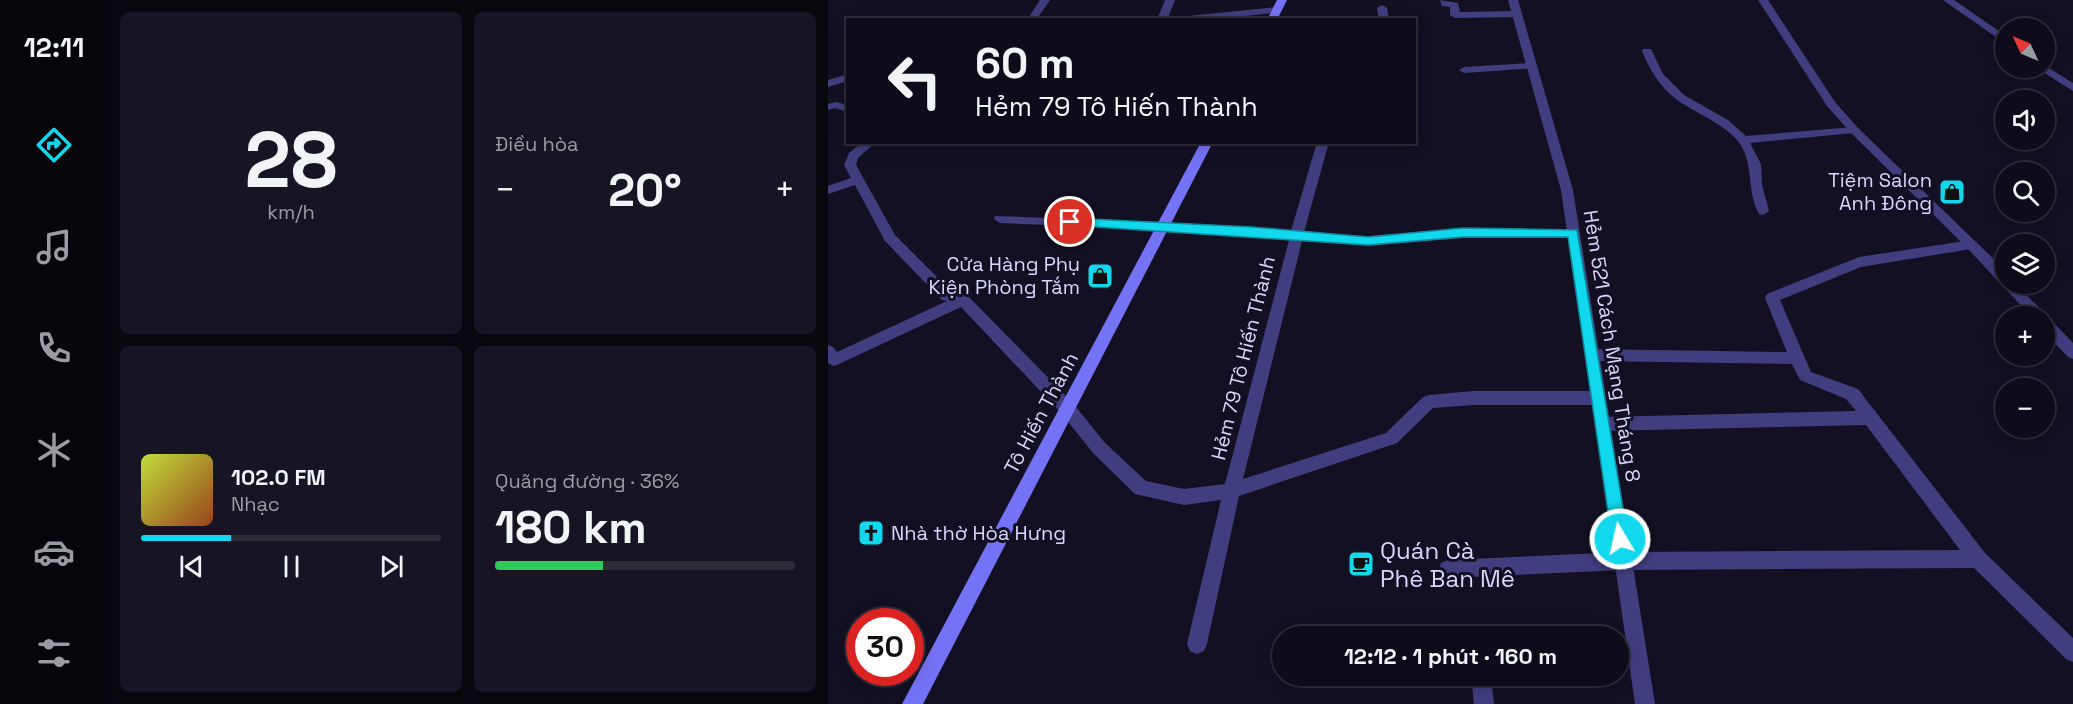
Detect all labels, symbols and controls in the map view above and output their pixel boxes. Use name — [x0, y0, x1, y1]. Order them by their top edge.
north arrow — [1995, 18, 2055, 78]
map controls — [1995, 18, 2055, 438]
text: 12:11 — [24, 30, 84, 65]
text: 60 m — [975, 37, 1075, 90]
icon: left — [876, 42, 954, 120]
text: Hẻm 79 Tô Hiến Thành — [975, 89, 1258, 124]
button: sound — [1995, 90, 2055, 150]
text: 28 — [244, 110, 338, 210]
icon: directions — [33, 124, 75, 166]
text: Điều hòa — [495, 131, 579, 157]
text: 20° — [608, 162, 682, 219]
button: search — [1995, 162, 2055, 222]
place label: Tiệm Salon Anh Đông — [1828, 167, 1932, 216]
text: − — [495, 169, 515, 211]
text: + — [775, 169, 795, 211]
shop icon: Tiệm Salon Anh Đông — [1937, 177, 1967, 207]
pin — [1044, 196, 1095, 247]
text: km/h — [267, 199, 315, 225]
icon: arrive — [1053, 205, 1086, 238]
street label: Hẻm 521 Cách Mạng Tháng 8 — [1578, 208, 1646, 484]
icon: music — [33, 226, 75, 268]
button: layers — [1995, 234, 2055, 294]
place label: Cửa Hàng Phụ Kiện Phòng Tắm — [929, 251, 1080, 300]
street label: Hẻm 79 Tô Hiến Thành — [1205, 253, 1281, 463]
shop icon: Cửa Hàng Phụ Kiện Phòng Tắm — [1085, 261, 1115, 291]
button: + — [1995, 306, 2055, 366]
icon: phone — [33, 327, 75, 369]
street label: Tô Hiến Thành — [998, 348, 1084, 478]
button: − — [1995, 378, 2055, 438]
icon: climate — [33, 429, 75, 471]
text: 102.0 FM — [231, 463, 326, 491]
text: Quãng đường · 36% — [495, 468, 679, 494]
text: Nhạc — [231, 491, 280, 517]
text: 180 km — [495, 499, 647, 556]
position arrow — [1588, 507, 1652, 571]
church icon: Nhà thờ Hòa Hưng — [856, 518, 886, 548]
place label: Nhà thờ Hòa Hưng — [891, 520, 1066, 546]
icon: car — [33, 531, 75, 573]
place label: Quán Cà Phê Ban Mê — [1380, 535, 1515, 594]
cafe icon: Quán Cà Phê Ban Mê — [1346, 549, 1376, 579]
icon: previous — [175, 550, 208, 583]
icon: pause — [275, 550, 308, 583]
icon: next — [375, 550, 408, 583]
speed limit sign: 30 — [846, 608, 924, 686]
icon: filters — [33, 632, 75, 674]
text: 12:12 · 1 phút · 160 m — [1344, 642, 1557, 670]

